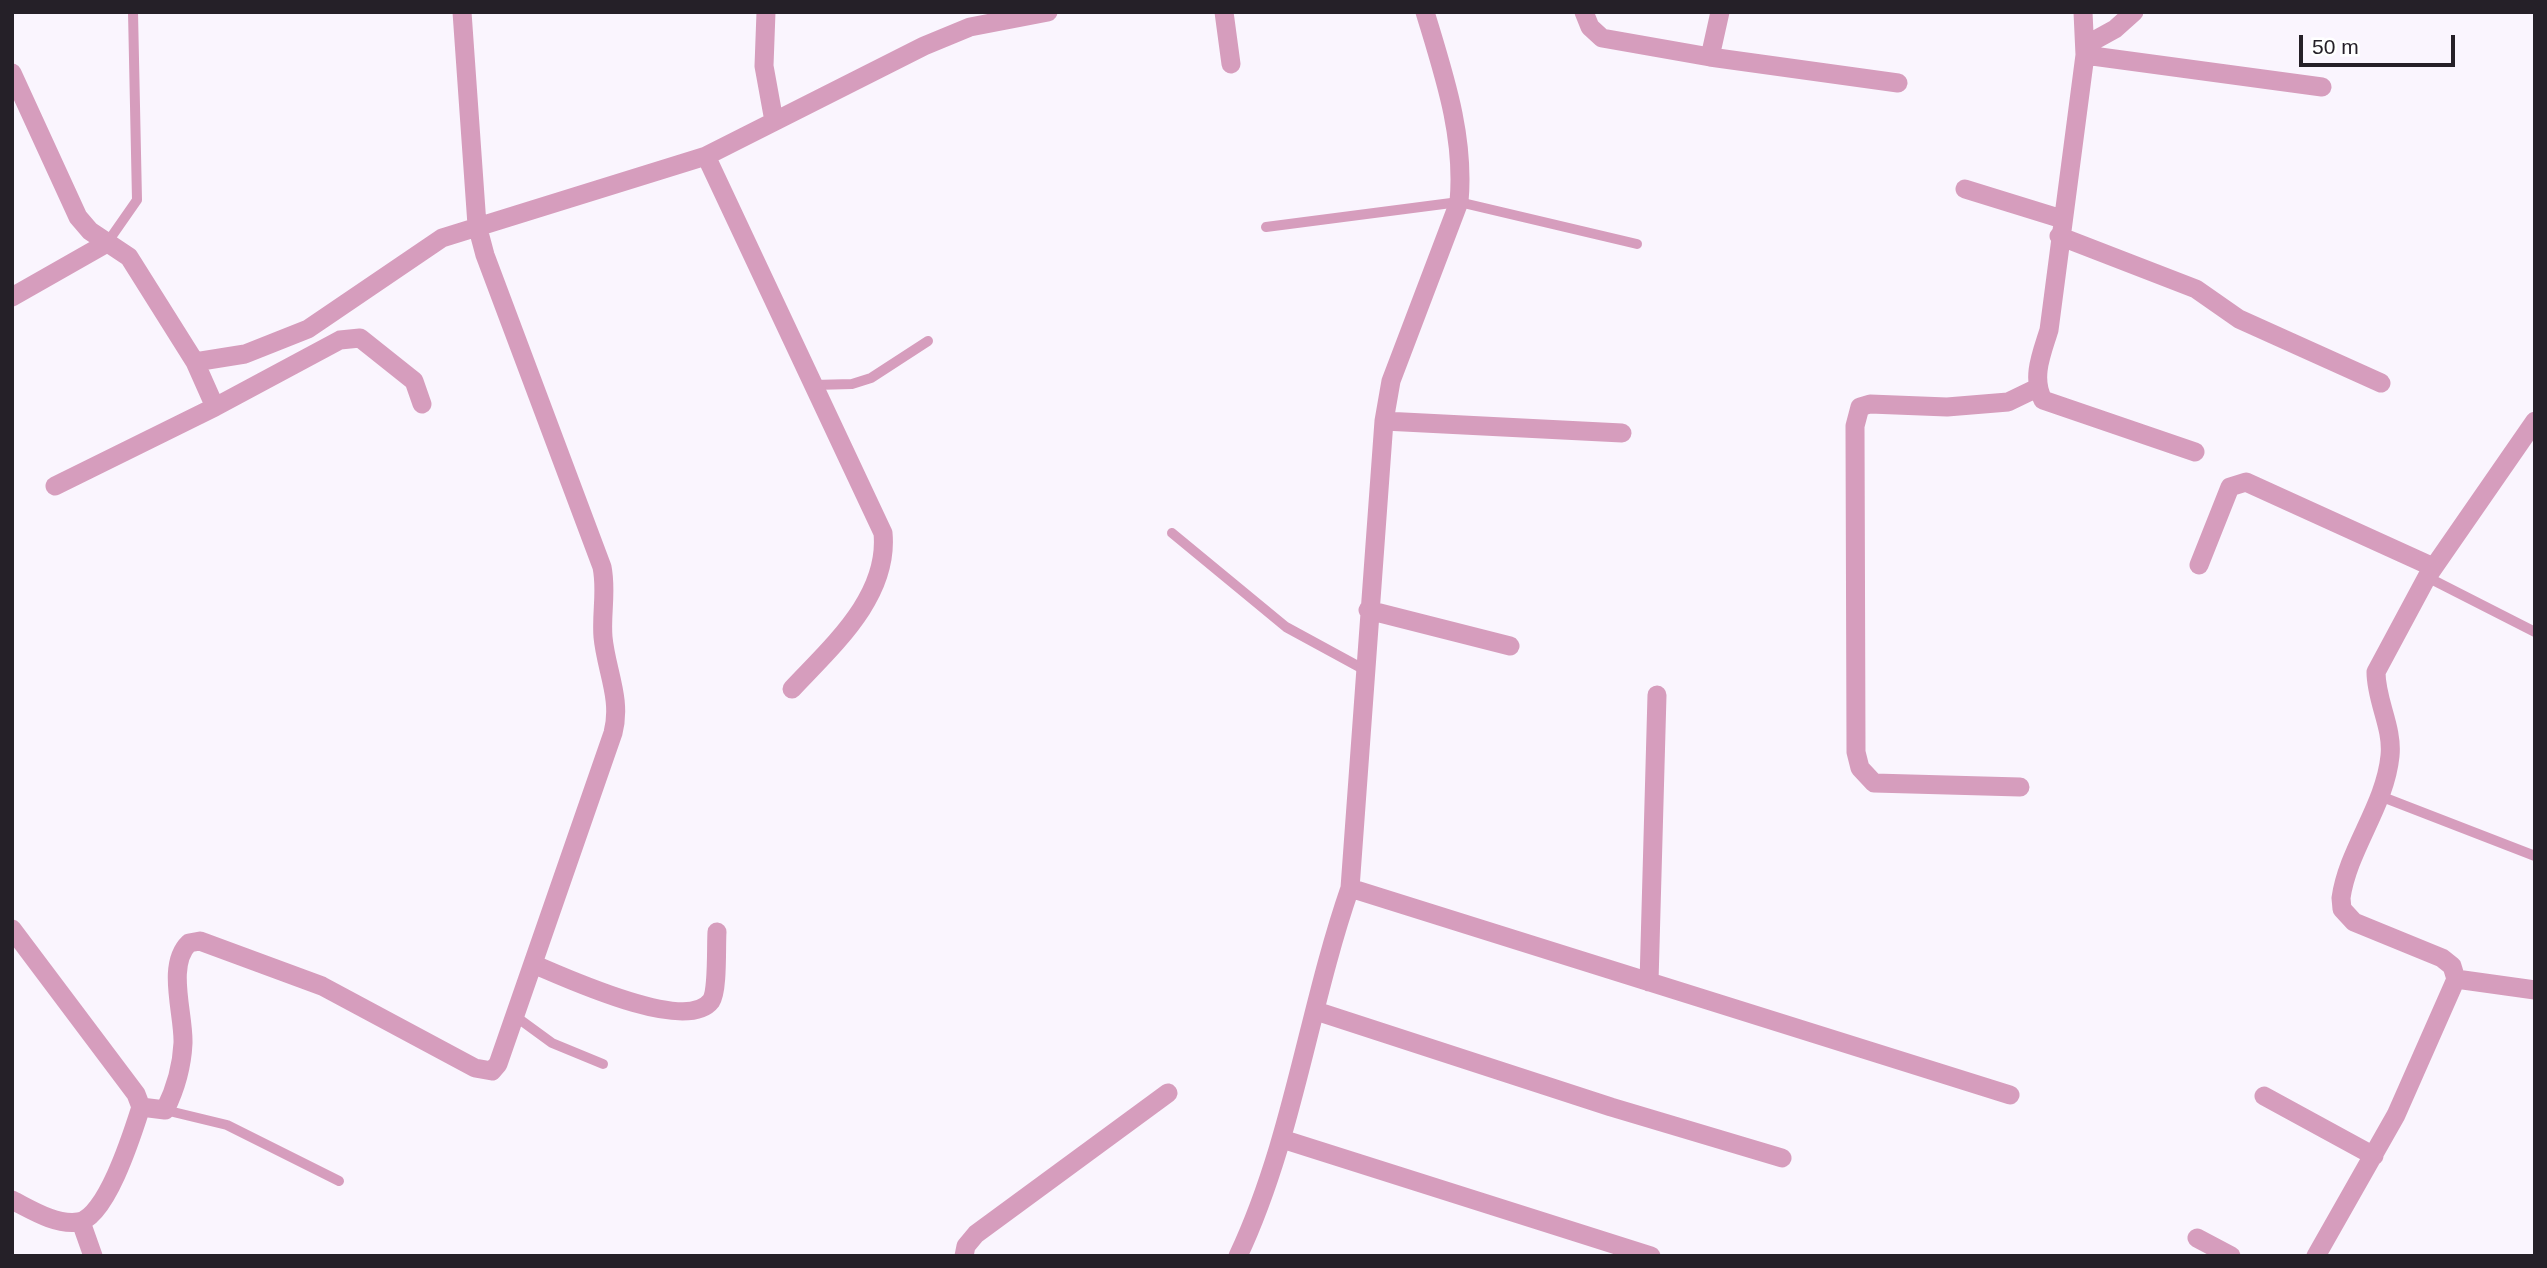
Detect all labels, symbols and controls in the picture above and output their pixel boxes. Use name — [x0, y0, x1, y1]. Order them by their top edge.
scale bar — [2302, 21, 2458, 65]
text: 50 m — [2312, 35, 2359, 58]

